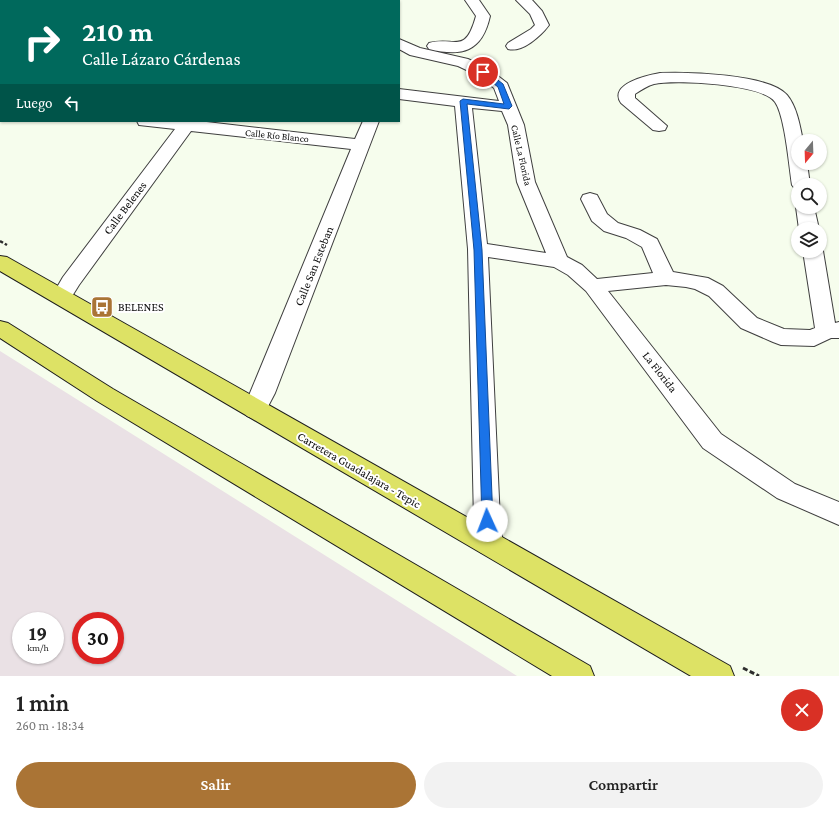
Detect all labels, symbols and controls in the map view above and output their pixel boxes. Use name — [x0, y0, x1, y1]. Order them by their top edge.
icon: right — [16, 16, 68, 68]
text: 210 m — [82, 16, 153, 47]
text: Calle Lázaro Cárdenas — [82, 49, 241, 69]
pin — [466, 55, 500, 89]
icon: arrive — [472, 61, 494, 83]
icon: left — [61, 92, 83, 114]
text: Luego — [16, 95, 53, 111]
street label: Calle La Florida — [509, 124, 534, 187]
street label: Calle Río Blanco — [244, 127, 309, 144]
north arrow — [791, 134, 827, 170]
map controls — [791, 134, 827, 258]
street label: Calle Belenes — [100, 178, 150, 237]
button: search — [791, 178, 827, 214]
button: layers — [791, 222, 827, 258]
street label: Calle San Esteban — [292, 224, 337, 308]
bus stop icon: BELENES — [89, 294, 115, 320]
place label: BELENES — [118, 300, 164, 314]
street label: La Florida — [640, 349, 681, 396]
street label: Carretera Guadalajara - Tepic — [295, 429, 423, 511]
position arrow — [466, 500, 508, 542]
speed limit sign: 30 — [72, 612, 124, 664]
text: 19 — [29, 622, 47, 644]
text: km/h — [27, 642, 49, 653]
text: 1 min — [16, 689, 69, 716]
button: close — [781, 689, 823, 731]
text: 260 m · 18:34 — [16, 718, 84, 733]
button: Salir — [16, 762, 416, 808]
button: Compartir — [424, 762, 823, 808]

